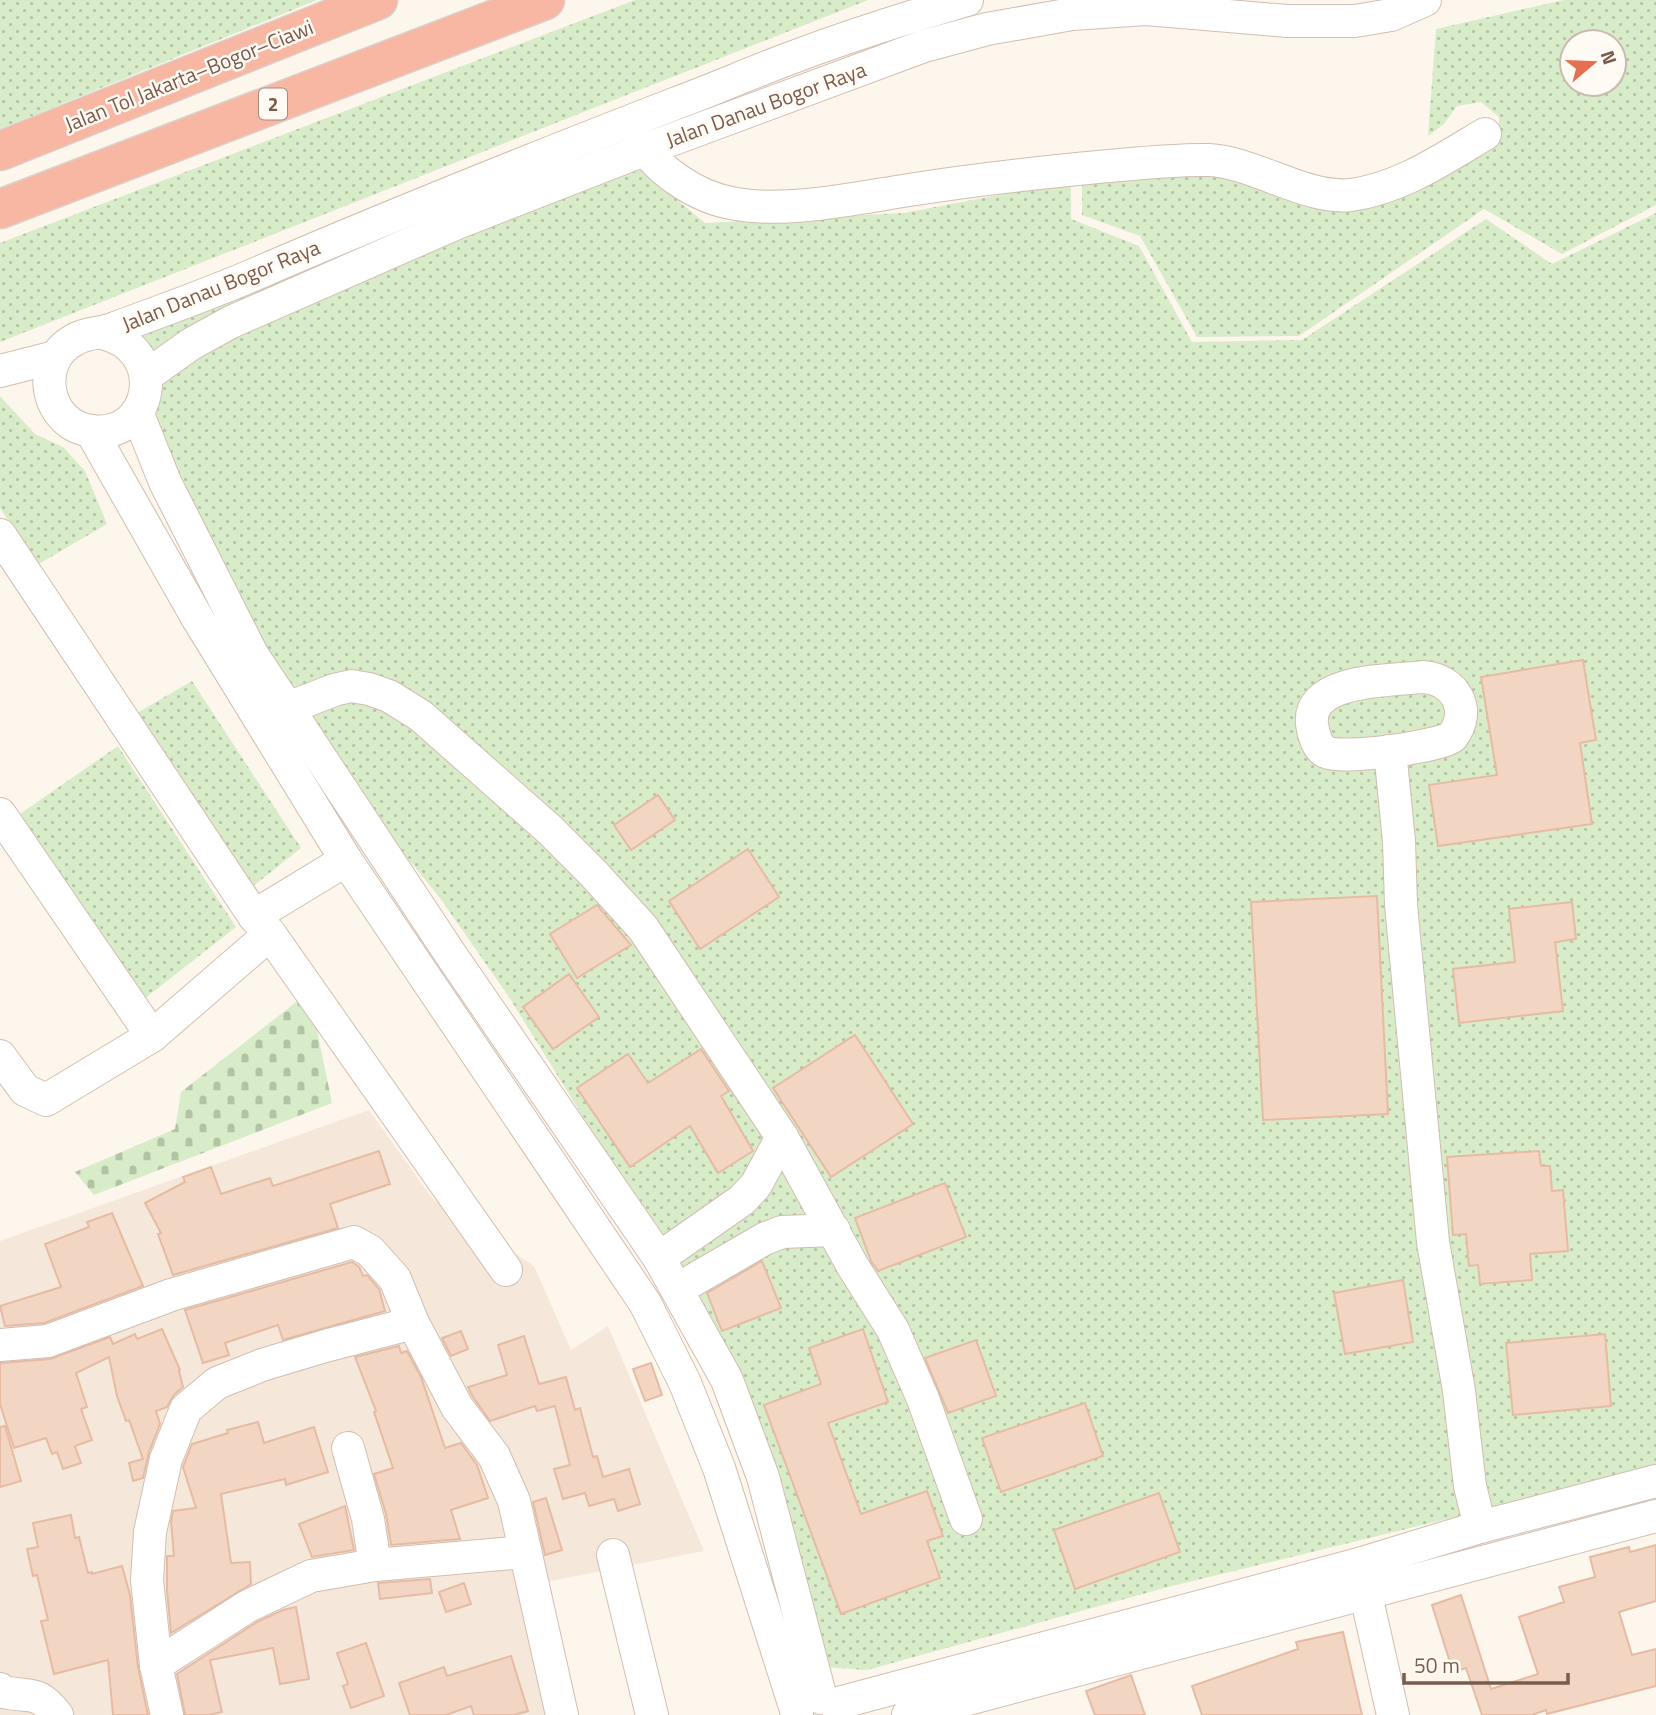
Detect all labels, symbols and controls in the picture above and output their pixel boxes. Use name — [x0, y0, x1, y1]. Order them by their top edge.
street label: Jalan Tol Jakarta–Bogor–Ciawi — [59, 10, 318, 140]
north arrow — [1558, 28, 1628, 98]
text: N — [1594, 46, 1625, 68]
street label: Jalan Danau Bogor Raya — [661, 53, 871, 155]
road number: 2 — [259, 88, 287, 120]
street label: Jalan Danau Bogor Raya — [117, 231, 325, 339]
scale bar — [1404, 1642, 1568, 1686]
text: 50 m — [1414, 1649, 1460, 1681]

